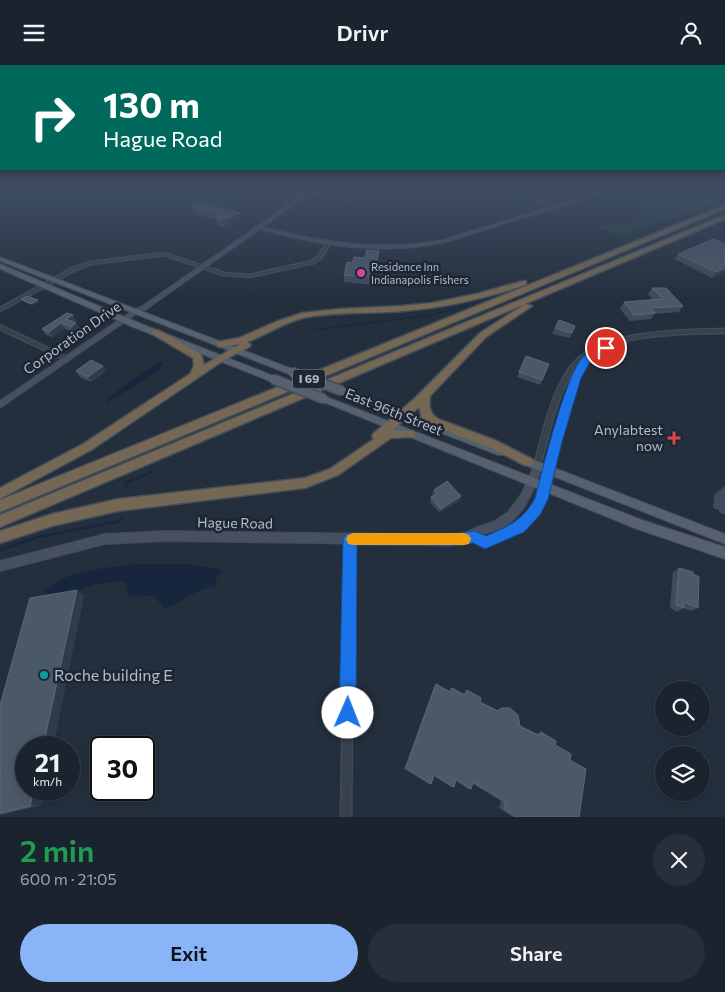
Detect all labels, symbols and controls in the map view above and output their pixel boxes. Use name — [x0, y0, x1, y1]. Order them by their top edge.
icon: menu — [20, 19, 48, 47]
text: Drivr — [337, 19, 388, 46]
icon: person — [677, 19, 705, 47]
text: 130 m — [103, 82, 200, 125]
icon: right — [20, 85, 85, 150]
text: Hague Road — [103, 125, 222, 152]
place label: Residence Inn Indianapolis Fishers — [371, 260, 469, 286]
marker: Residence Inn Indianapolis Fishers — [355, 267, 367, 279]
street label: Corporation Drive — [20, 298, 124, 378]
pin — [585, 327, 627, 369]
icon: arrive — [592, 334, 620, 362]
road number: I 69 — [293, 369, 325, 389]
street label: East 96th Street — [343, 384, 446, 439]
place label: Anylabtest now — [594, 421, 663, 454]
marker: Anylabtest now — [667, 431, 681, 445]
street label: Hague Road — [197, 513, 273, 532]
place label: Roche building E — [54, 665, 173, 684]
marker: Roche building E — [38, 669, 50, 681]
map controls — [655, 681, 710, 801]
button: search — [655, 681, 710, 736]
position arrow — [321, 686, 373, 738]
speed limit sign: 30 — [90, 736, 155, 801]
button: layers — [655, 746, 710, 801]
text: 21 — [35, 747, 60, 777]
text: km/h — [33, 774, 62, 788]
text: 2 min — [20, 831, 94, 868]
button: close — [653, 834, 705, 886]
text: 600 m · 21:05 — [20, 869, 117, 888]
button: Exit — [20, 924, 358, 982]
button: Share — [368, 924, 705, 982]

